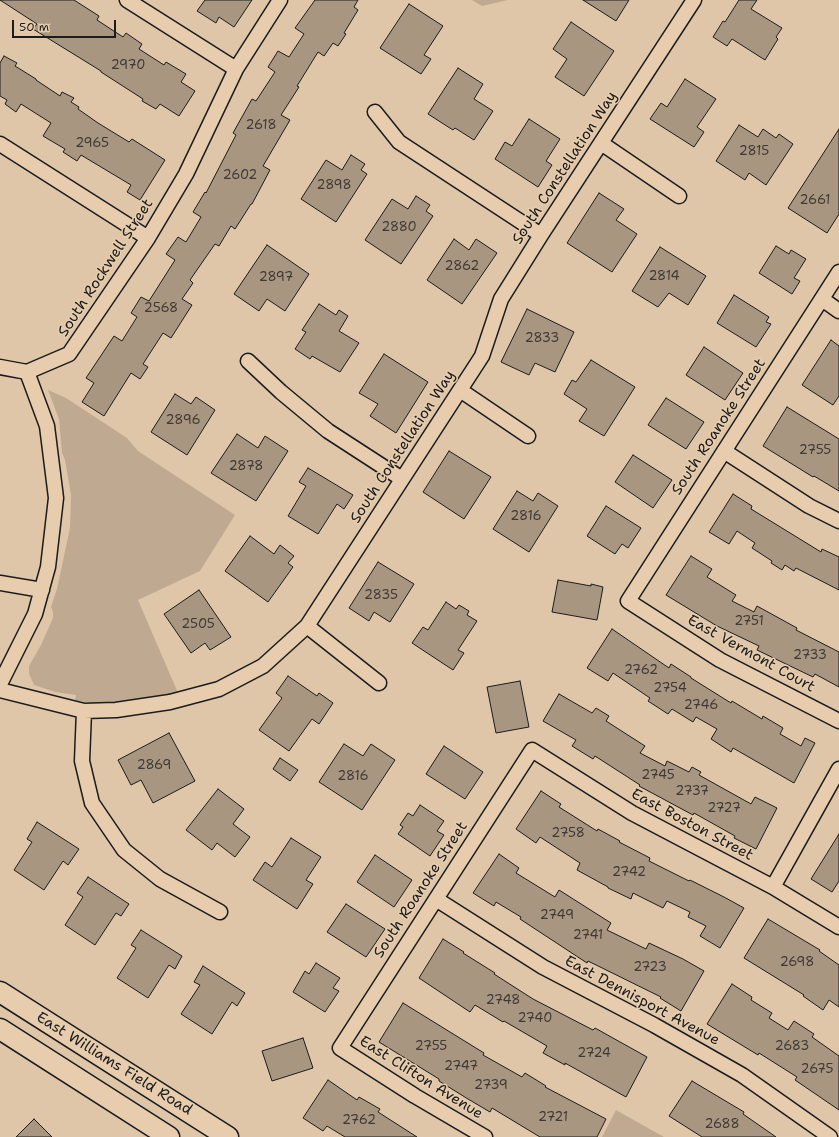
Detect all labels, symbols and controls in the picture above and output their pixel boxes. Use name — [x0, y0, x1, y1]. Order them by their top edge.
scale bar — [14, 12, 118, 38]
text: 50 m — [19, 19, 49, 35]
house number: 2970 — [111, 58, 145, 74]
street label: South Constellation Way — [509, 88, 621, 248]
house number: 2618 — [246, 118, 276, 134]
house number: 2965 — [75, 136, 109, 152]
house number: 2815 — [739, 144, 769, 160]
house number: 2602 — [223, 168, 257, 184]
house number: 2898 — [316, 178, 352, 194]
house number: 2661 — [800, 193, 830, 209]
street label: South Rockwell Street — [55, 196, 157, 340]
house number: 2880 — [381, 220, 417, 236]
house number: 2862 — [445, 259, 479, 275]
house number: 2814 — [648, 269, 680, 285]
house number: 2897 — [259, 270, 293, 286]
house number: 2568 — [144, 301, 178, 317]
house number: 2833 — [525, 331, 559, 347]
street label: South Roanoke Street — [668, 356, 770, 498]
street label: South Constellation Way — [347, 367, 459, 527]
house number: 2896 — [165, 413, 201, 429]
house number: 2755 — [799, 443, 831, 459]
house number: 2878 — [229, 459, 263, 475]
house number: 2816 — [510, 509, 542, 525]
house number: 2835 — [364, 588, 398, 604]
street label: East Vermont Court — [684, 611, 818, 697]
house number: 2751 — [734, 614, 764, 630]
house number: 2505 — [181, 617, 215, 633]
house number: 2733 — [793, 648, 827, 664]
house number: 2762 — [624, 663, 658, 679]
house number: 2754 — [653, 681, 687, 697]
house number: 2746 — [684, 698, 718, 714]
house number: 2869 — [137, 758, 171, 774]
house number: 2745 — [641, 768, 675, 784]
house number: 2816 — [337, 769, 369, 785]
house number: 2737 — [675, 784, 709, 800]
street label: East Boston Street — [628, 785, 756, 865]
house number: 2727 — [707, 801, 741, 817]
street label: South Roanoke Street — [370, 819, 472, 961]
house number: 2758 — [551, 826, 585, 842]
house number: 2742 — [612, 865, 646, 881]
house number: 2749 — [540, 908, 574, 924]
house number: 2741 — [573, 928, 603, 944]
street label: East Dennisport Avenue — [561, 952, 723, 1050]
house number: 2698 — [780, 955, 814, 971]
house number: 2723 — [633, 960, 667, 976]
house number: 2748 — [486, 993, 520, 1009]
street label: East Williams Field Road — [33, 1009, 195, 1119]
house number: 2740 — [518, 1011, 552, 1027]
street label: East Clifton Avenue — [356, 1033, 486, 1123]
house number: 2755 — [415, 1039, 447, 1055]
house number: 2683 — [775, 1039, 809, 1055]
house number: 2724 — [577, 1046, 611, 1062]
house number: 2747 — [444, 1059, 478, 1075]
house number: 2675 — [801, 1062, 833, 1078]
house number: 2739 — [474, 1078, 508, 1094]
house number: 2721 — [538, 1110, 568, 1126]
house number: 2762 — [342, 1113, 376, 1129]
house number: 2688 — [705, 1117, 739, 1133]

